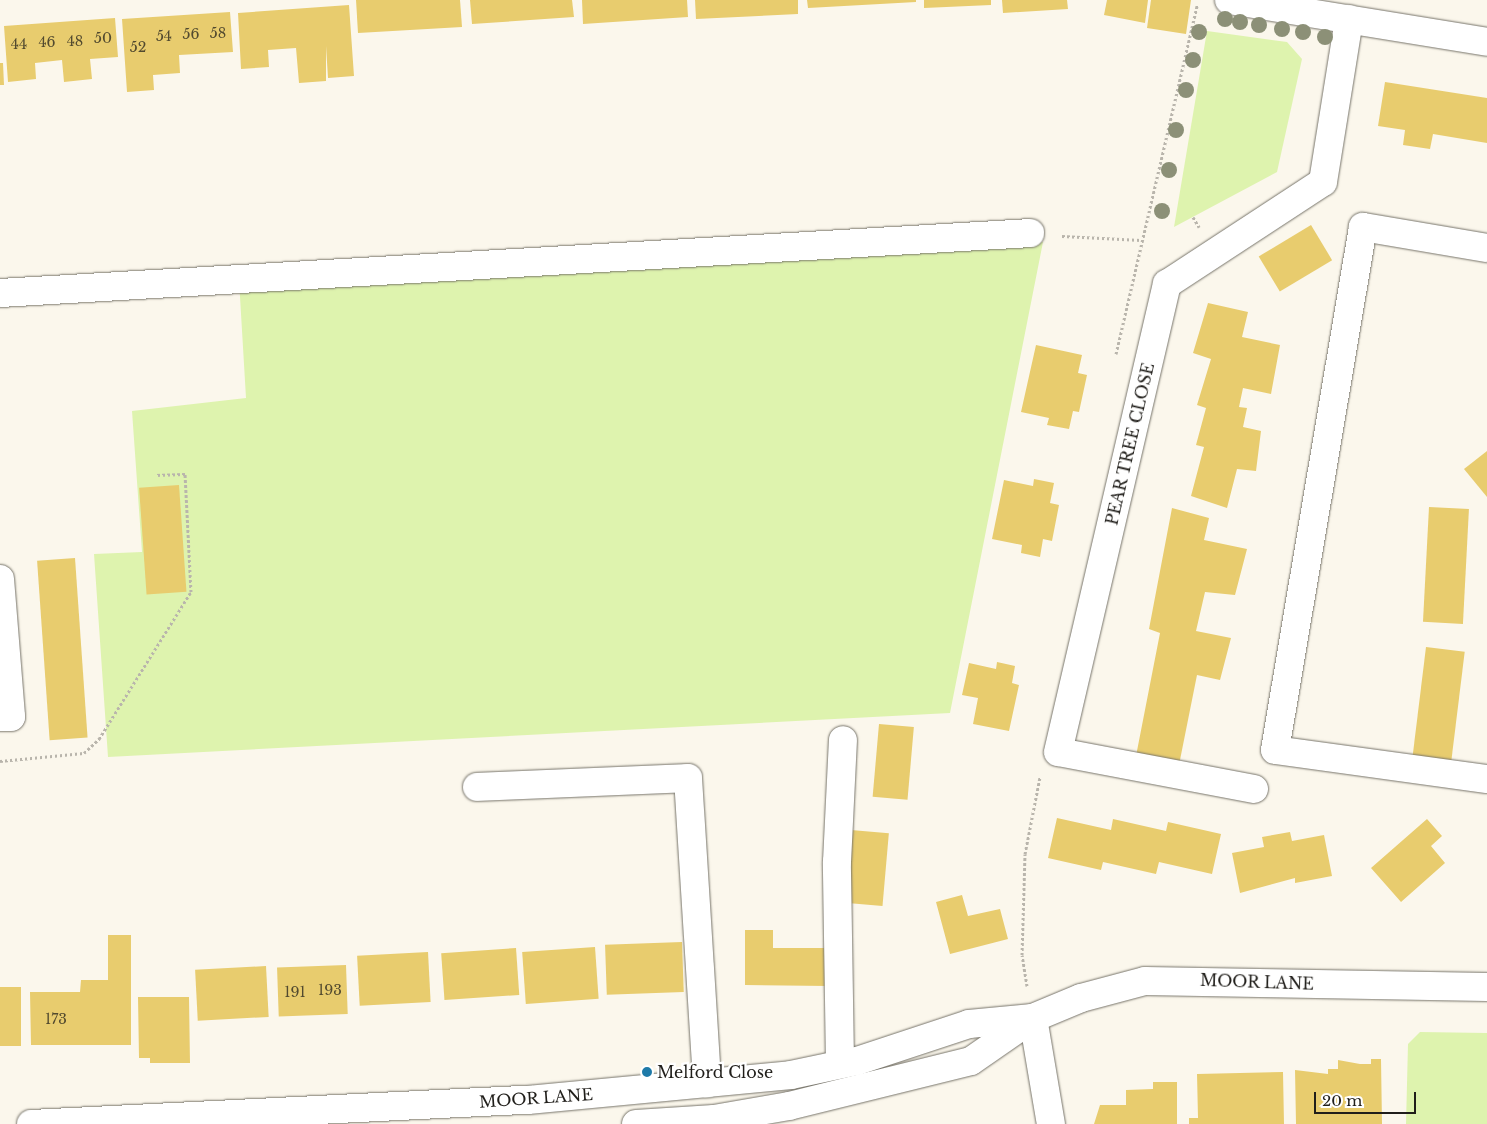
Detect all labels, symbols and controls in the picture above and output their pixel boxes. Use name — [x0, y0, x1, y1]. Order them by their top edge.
house number: 58 — [210, 25, 226, 41]
house number: 56 — [183, 26, 199, 42]
house number: 54 — [156, 28, 172, 44]
house number: 50 — [94, 30, 112, 46]
house number: 48 — [67, 33, 83, 49]
house number: 46 — [38, 34, 56, 50]
house number: 44 — [11, 36, 27, 52]
house number: 52 — [130, 39, 146, 55]
street label: PEAR TREE CLOSE — [1102, 361, 1158, 527]
street label: MOOR LANE — [1199, 970, 1315, 994]
house number: 193 — [318, 982, 342, 998]
house number: 191 — [284, 984, 306, 1000]
house number: 173 — [45, 1011, 67, 1027]
place label: Melford Close — [657, 1062, 773, 1082]
marker: Melford Close — [641, 1066, 653, 1078]
scale bar — [1317, 1082, 1420, 1114]
street label: MOOR LANE — [478, 1084, 594, 1112]
text: 20 m — [1322, 1091, 1362, 1110]

